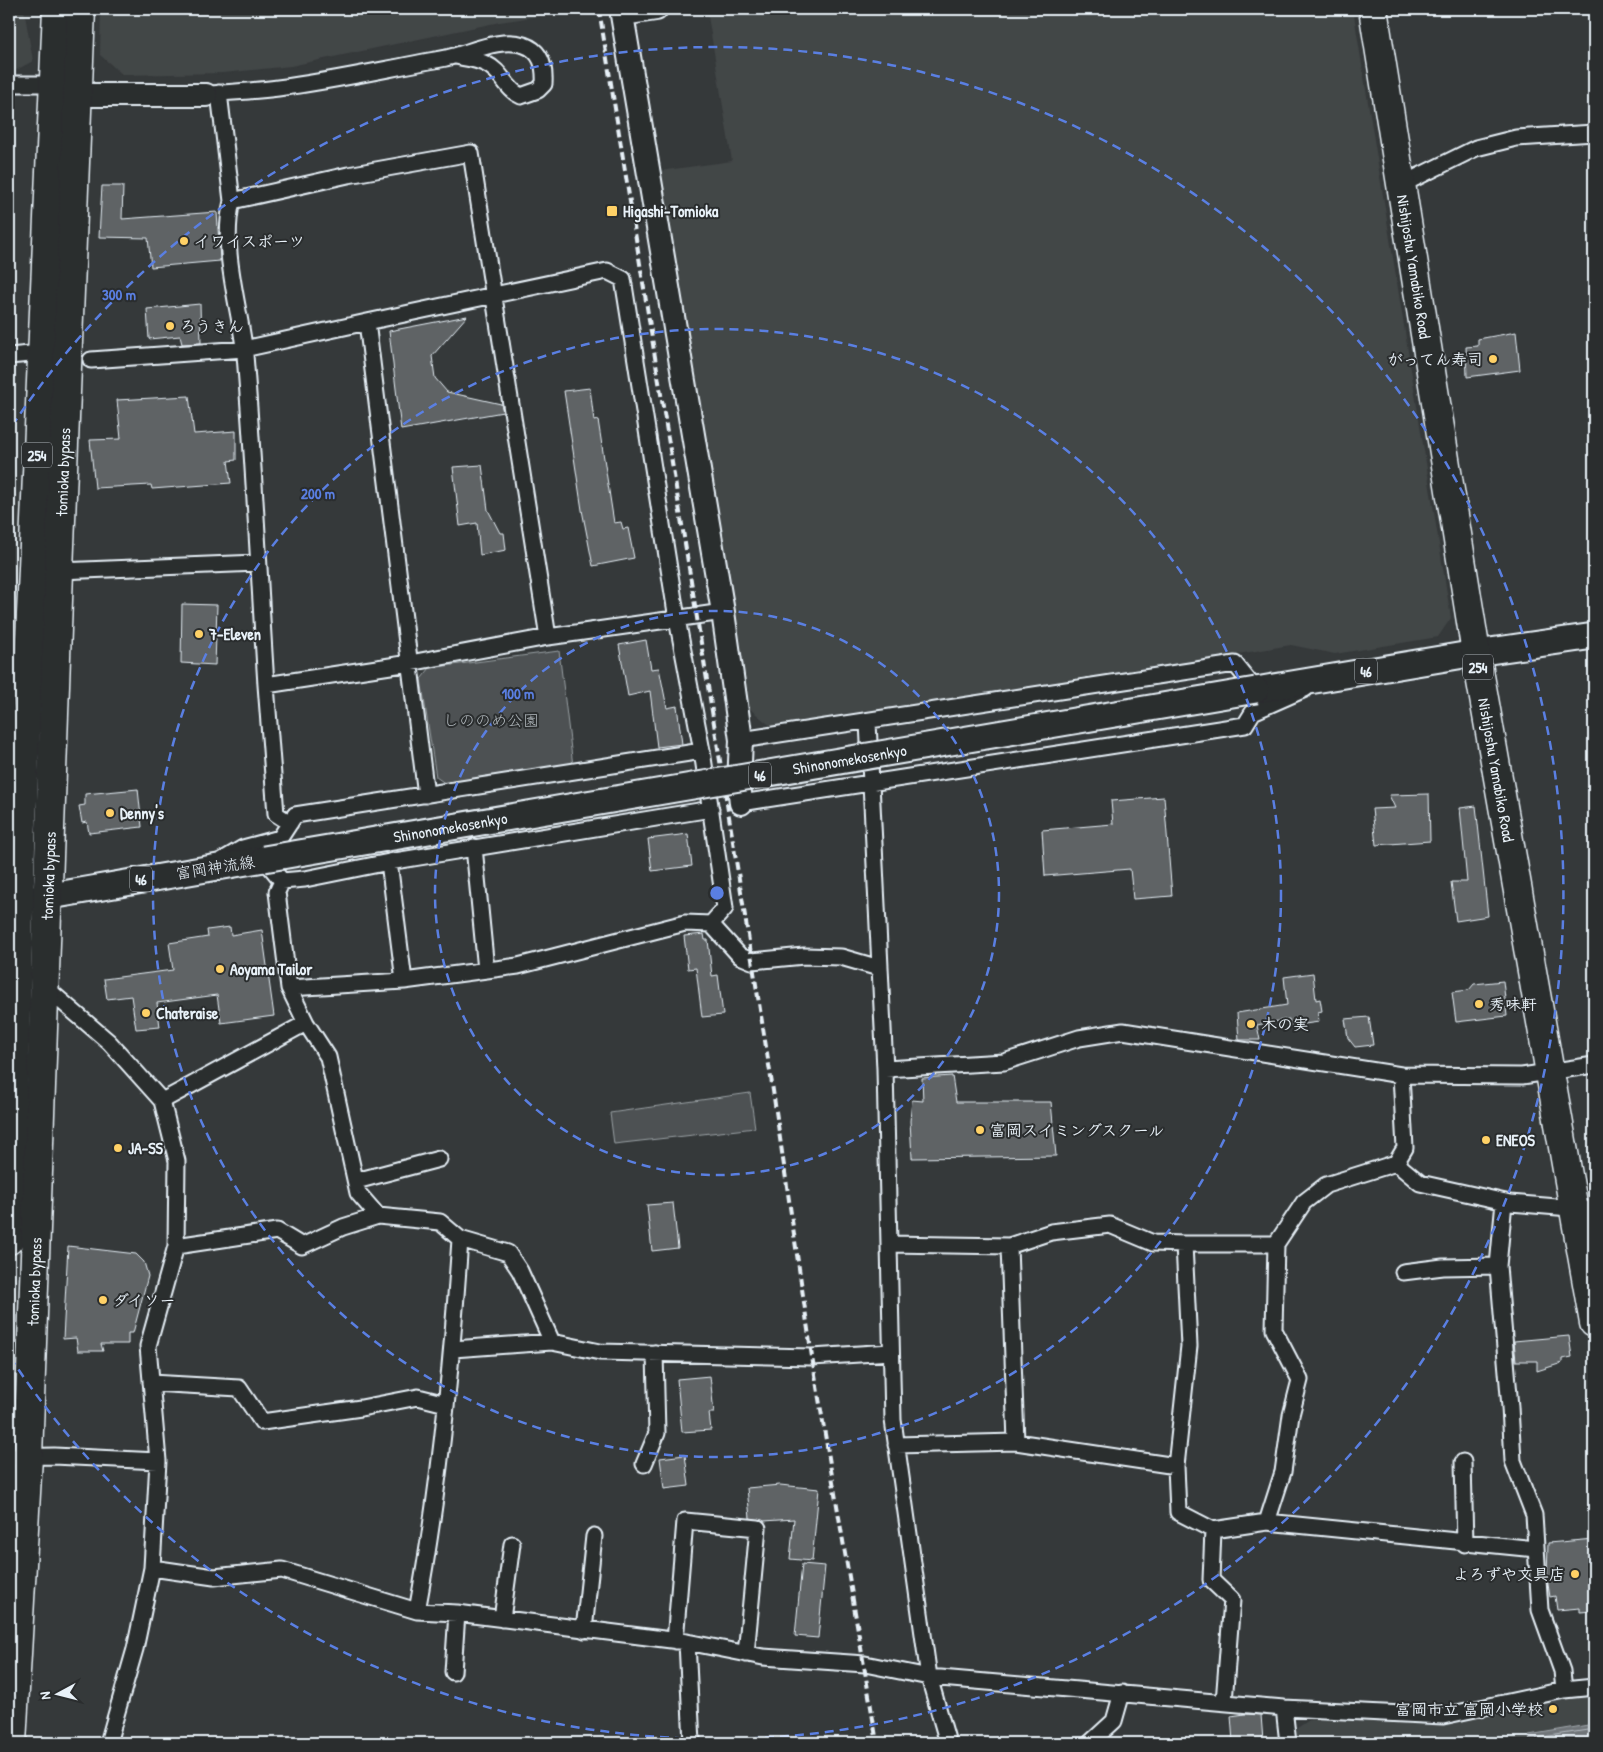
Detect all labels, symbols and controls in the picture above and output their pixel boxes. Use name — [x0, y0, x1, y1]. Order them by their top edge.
street label: Nishijoshu Yamabiko Road — [1392, 193, 1437, 340]
place label: Higashi-Tomioka — [623, 200, 719, 223]
marker: Higashi-Tomioka — [605, 204, 619, 218]
place label: イワイスポーツ — [194, 230, 305, 252]
marker: イワイスポーツ — [178, 235, 190, 247]
text: 300 m — [102, 284, 136, 305]
place label: ろうきん — [180, 315, 244, 337]
marker: ろうきん — [164, 320, 176, 332]
place label: がってん寿司 — [1387, 348, 1483, 370]
marker: がってん寿司 — [1487, 353, 1499, 365]
street label: tomioka bypass — [50, 427, 76, 517]
road number: 254 — [22, 442, 52, 468]
text: 200 m — [301, 483, 335, 504]
place label: 7-Eleven — [208, 623, 261, 645]
marker: 7-Eleven — [193, 628, 205, 640]
road number: 254 — [1463, 654, 1493, 680]
road number: 46 — [1355, 658, 1377, 684]
text: 100 m — [502, 683, 534, 704]
street label: Nishijoshu Yamabiko Road — [1473, 696, 1520, 844]
park label: しののめ公園 — [443, 709, 539, 731]
street label: Shinonomekosenkyo — [791, 739, 909, 780]
road number: 46 — [749, 762, 771, 788]
place label: Denny's — [120, 802, 165, 825]
marker: Denny's — [104, 807, 116, 819]
street label: Shinonomekosenkyo — [392, 807, 509, 848]
street label: tomioka bypass — [36, 831, 61, 920]
street label: 富岡神流線 — [174, 850, 256, 884]
road number: 46 — [130, 866, 152, 892]
centre of rings — [708, 884, 726, 902]
place label: Aoyama Tailor — [230, 958, 313, 981]
marker: Aoyama Tailor — [214, 963, 226, 975]
place label: 秀味軒 — [1489, 993, 1537, 1015]
marker: 秀味軒 — [1473, 998, 1485, 1010]
place label: Chateraise — [156, 1002, 219, 1024]
marker: Chateraise — [140, 1007, 152, 1019]
place label: 木の実 — [1261, 1013, 1309, 1035]
marker: 木の実 — [1245, 1018, 1257, 1030]
place label: 富岡スイミングスクール — [990, 1119, 1164, 1141]
marker: 富岡スイミングスクール — [974, 1124, 986, 1136]
place label: ENEOS — [1496, 1129, 1536, 1151]
marker: ENEOS — [1480, 1134, 1492, 1146]
place label: JA-SS — [128, 1137, 164, 1159]
marker: JA-SS — [112, 1142, 124, 1154]
street label: tomioka bypass — [22, 1237, 47, 1326]
place label: ダイソー — [113, 1289, 175, 1311]
marker: ダイソー — [97, 1294, 109, 1306]
place label: よろずや文具店 — [1453, 1563, 1565, 1585]
marker: よろずや文具店 — [1569, 1568, 1581, 1580]
north arrow — [32, 1670, 82, 1720]
text: N — [35, 1690, 54, 1701]
place label: 富岡市立 富岡小学校 — [1395, 1698, 1543, 1720]
marker: 富岡市立 富岡小学校 — [1547, 1703, 1559, 1715]

